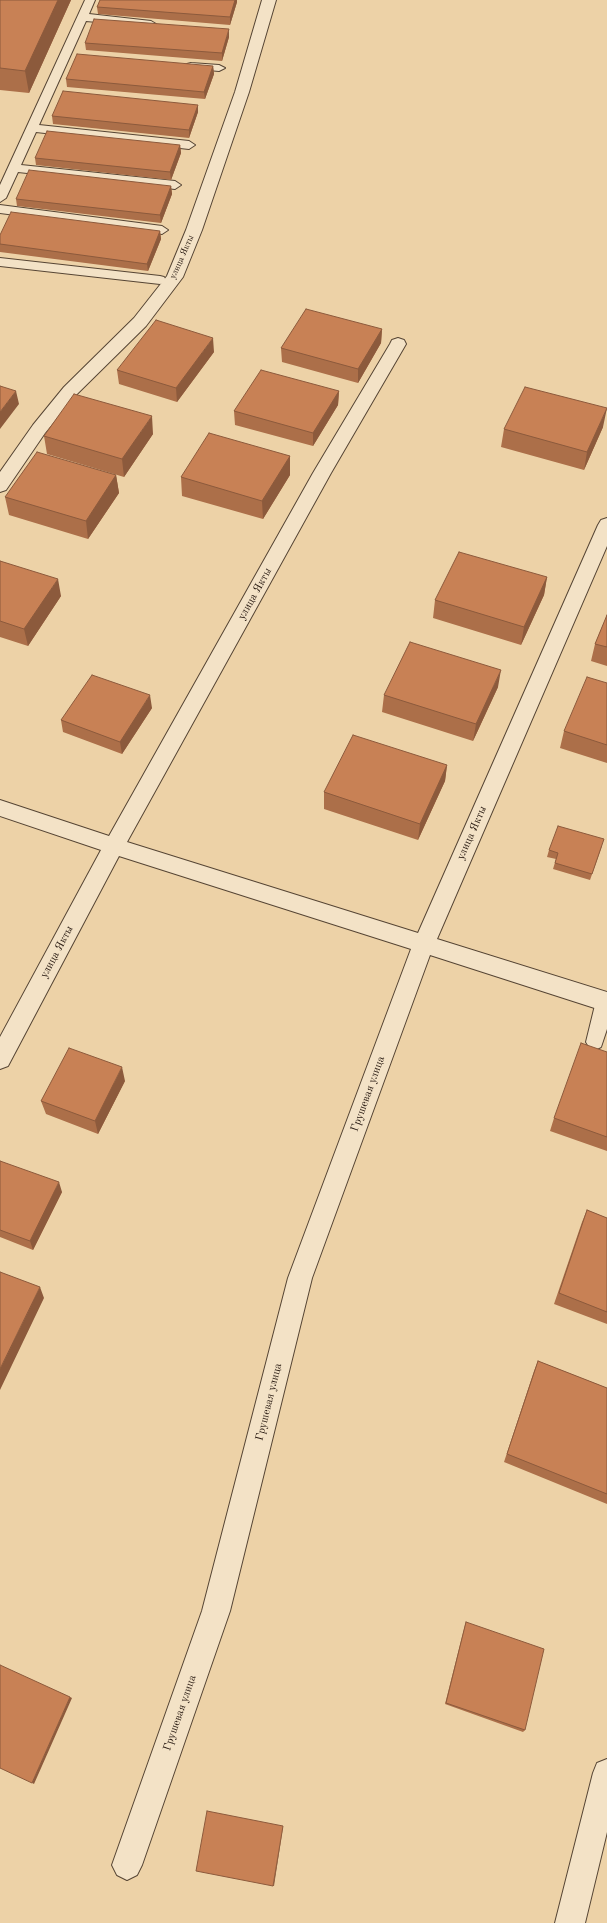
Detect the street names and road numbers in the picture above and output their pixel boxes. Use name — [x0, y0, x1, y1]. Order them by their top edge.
street label: улица Якты — [168, 233, 196, 281]
street label: улица Якты — [235, 566, 275, 622]
street label: улица Якты — [454, 804, 490, 862]
street label: улица Якты — [38, 924, 76, 980]
street label: Грушевая улица — [348, 1054, 388, 1134]
street label: Грушевая улица — [253, 1362, 285, 1442]
street label: Грушевая улица — [161, 1673, 199, 1753]

